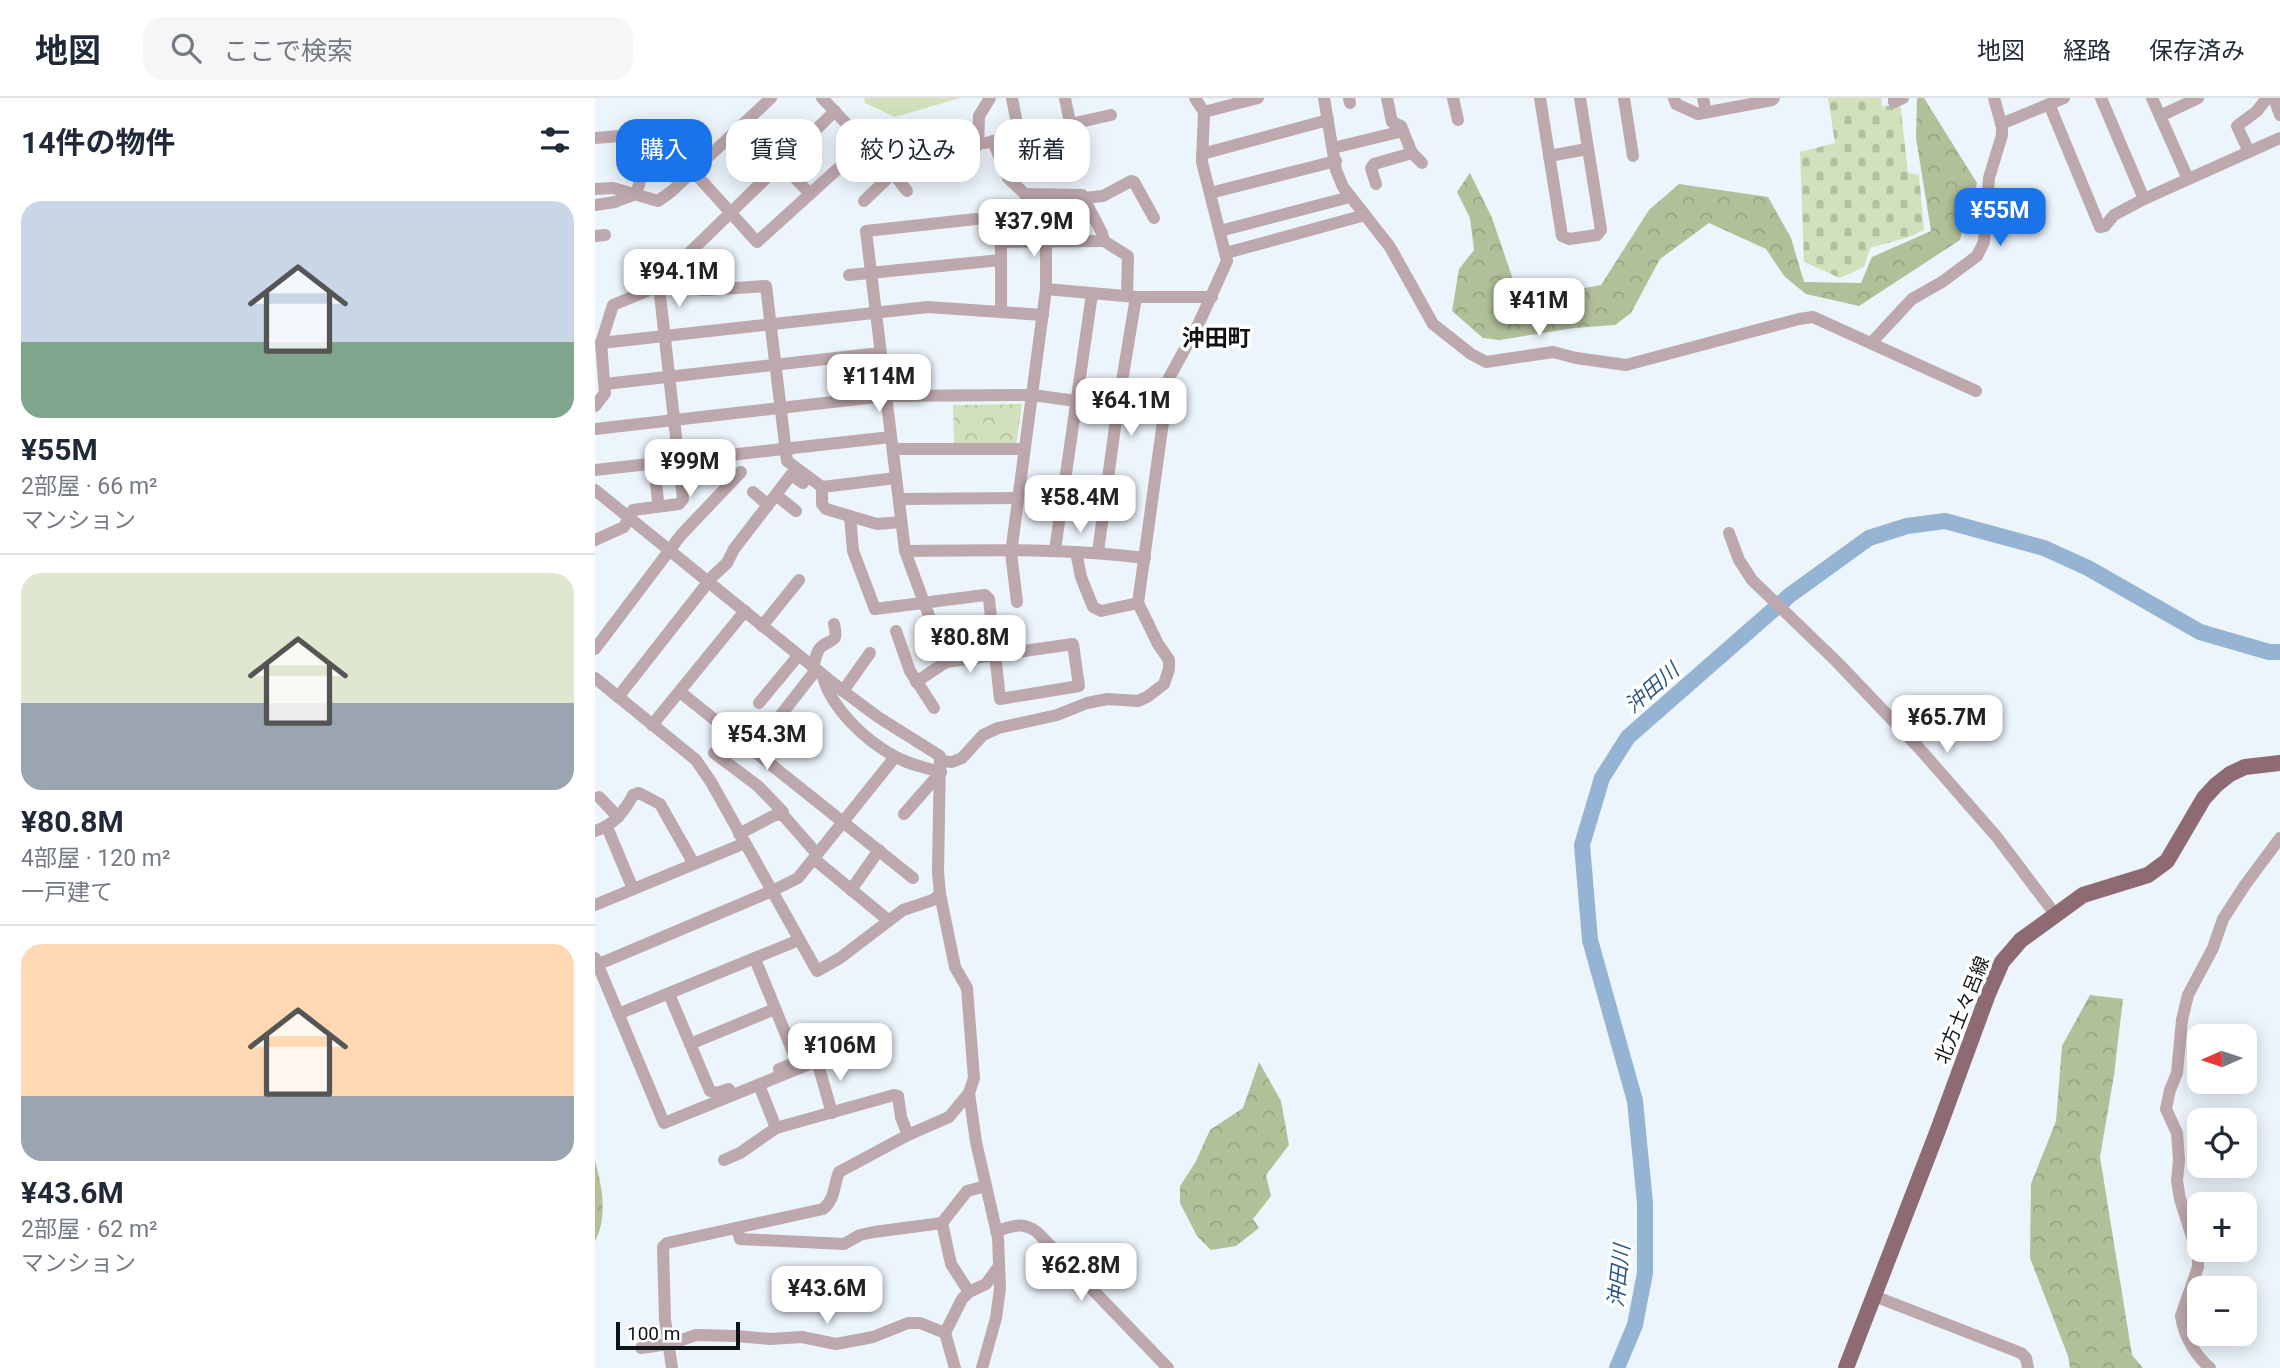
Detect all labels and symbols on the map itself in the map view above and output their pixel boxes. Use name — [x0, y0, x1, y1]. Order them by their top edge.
pin: ¥55M — [1959, 188, 2041, 248]
pin: ¥37.9M — [977, 200, 1091, 259]
pin: ¥94.1M — [622, 250, 736, 309]
pin: ¥41M — [1498, 278, 1580, 338]
district label: 沖田町 — [1182, 325, 1251, 352]
pin: ¥114M — [830, 354, 928, 414]
pin: ¥64.1M — [1074, 378, 1188, 438]
pin: ¥99M — [649, 440, 731, 499]
pin: ¥58.4M — [1023, 476, 1137, 535]
pin: ¥80.8M — [913, 616, 1027, 675]
water label: 沖田川 — [1620, 657, 1685, 718]
pin: ¥65.7M — [1890, 696, 2004, 755]
pin: ¥54.3M — [710, 712, 824, 772]
street label: 北方土々呂線 — [1930, 953, 1994, 1067]
pin: ¥106M — [791, 1024, 889, 1083]
north arrow — [2187, 1024, 2257, 1094]
water label: 沖田川 — [1604, 1241, 1634, 1309]
pin: ¥62.8M — [1024, 1244, 1138, 1303]
pin: ¥43.6M — [770, 1266, 884, 1326]
scale bar — [616, 1319, 740, 1351]

